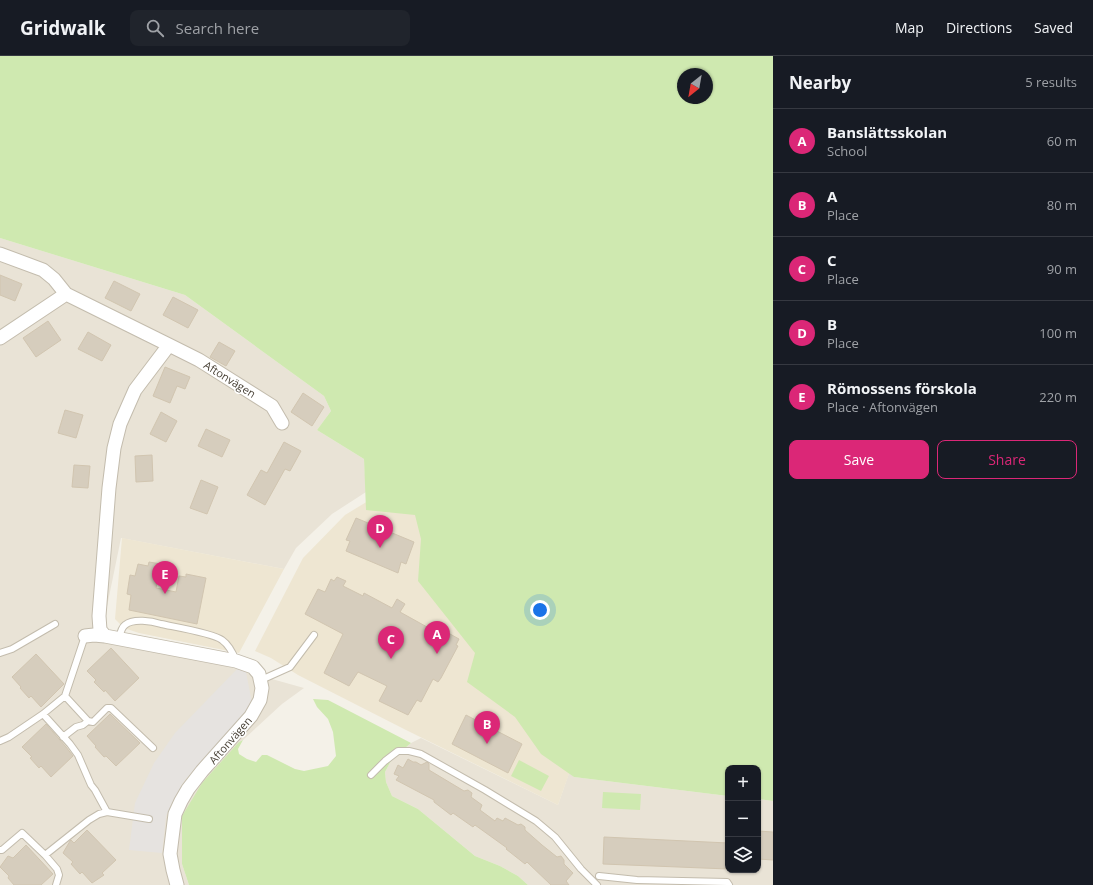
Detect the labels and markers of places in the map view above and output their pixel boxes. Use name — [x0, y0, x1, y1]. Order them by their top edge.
pin: D — [367, 515, 393, 548]
pin: E — [152, 561, 178, 594]
pin: A — [424, 621, 450, 654]
pin: C — [378, 626, 404, 659]
pin: B — [474, 711, 500, 744]

